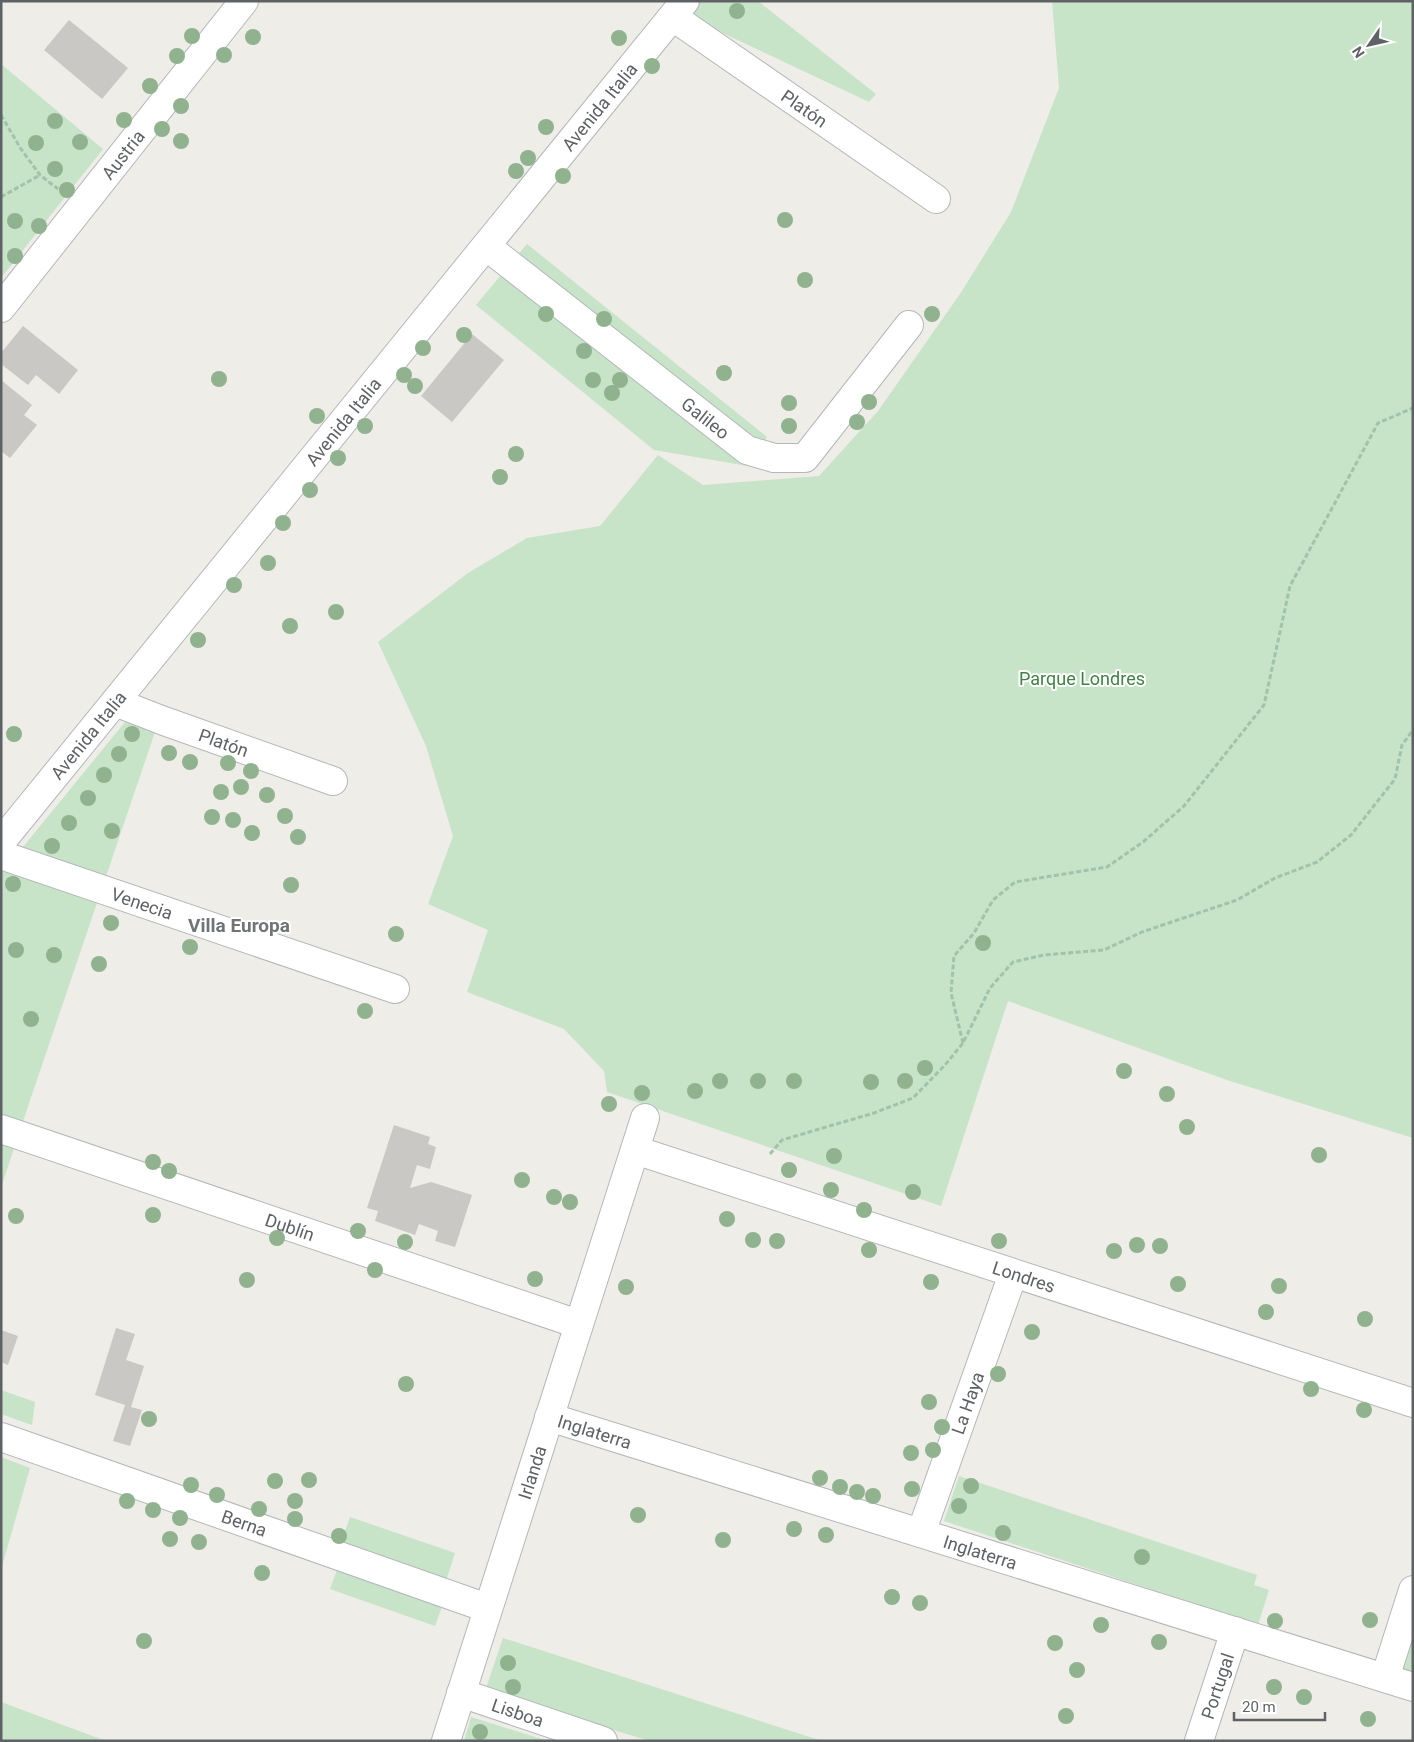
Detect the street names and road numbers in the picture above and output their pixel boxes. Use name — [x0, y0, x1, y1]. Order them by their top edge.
street label: Avenida Italia — [557, 58, 641, 155]
street label: Platón — [777, 85, 832, 131]
street label: Austria — [97, 125, 149, 183]
street label: Avenida Italia — [301, 373, 385, 470]
street label: Galileo — [678, 393, 734, 443]
street label: Avenida Italia — [46, 687, 130, 783]
street label: Platón — [196, 724, 252, 761]
street label: Venecia — [109, 883, 176, 923]
street label: Dublín — [263, 1209, 317, 1245]
street label: Londres — [990, 1256, 1058, 1296]
street label: La Haya — [946, 1369, 988, 1437]
street label: Inglaterra — [555, 1410, 634, 1453]
street label: Irlanda — [513, 1443, 550, 1502]
street label: Berna — [219, 1505, 270, 1540]
street label: Inglaterra — [941, 1530, 1020, 1573]
street label: Portugal — [1196, 1650, 1238, 1722]
street label: Lisboa — [489, 1694, 547, 1731]

